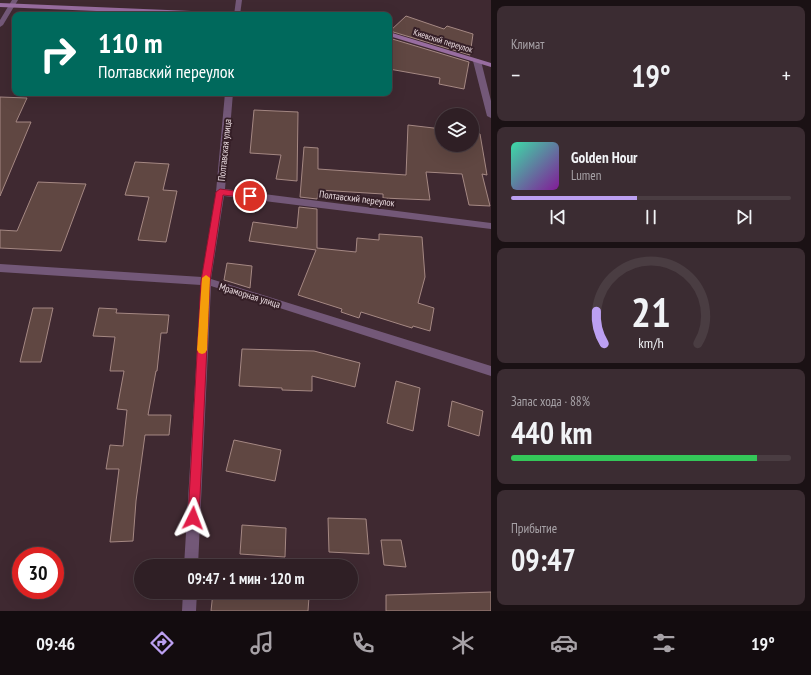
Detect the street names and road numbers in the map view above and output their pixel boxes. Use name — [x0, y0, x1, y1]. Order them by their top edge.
street label: Киевский переулок — [412, 26, 475, 55]
street label: Полтавская улица — [215, 118, 234, 182]
street label: Полтавский переулок — [318, 187, 396, 210]
street label: Мраморная улица — [218, 280, 282, 311]

